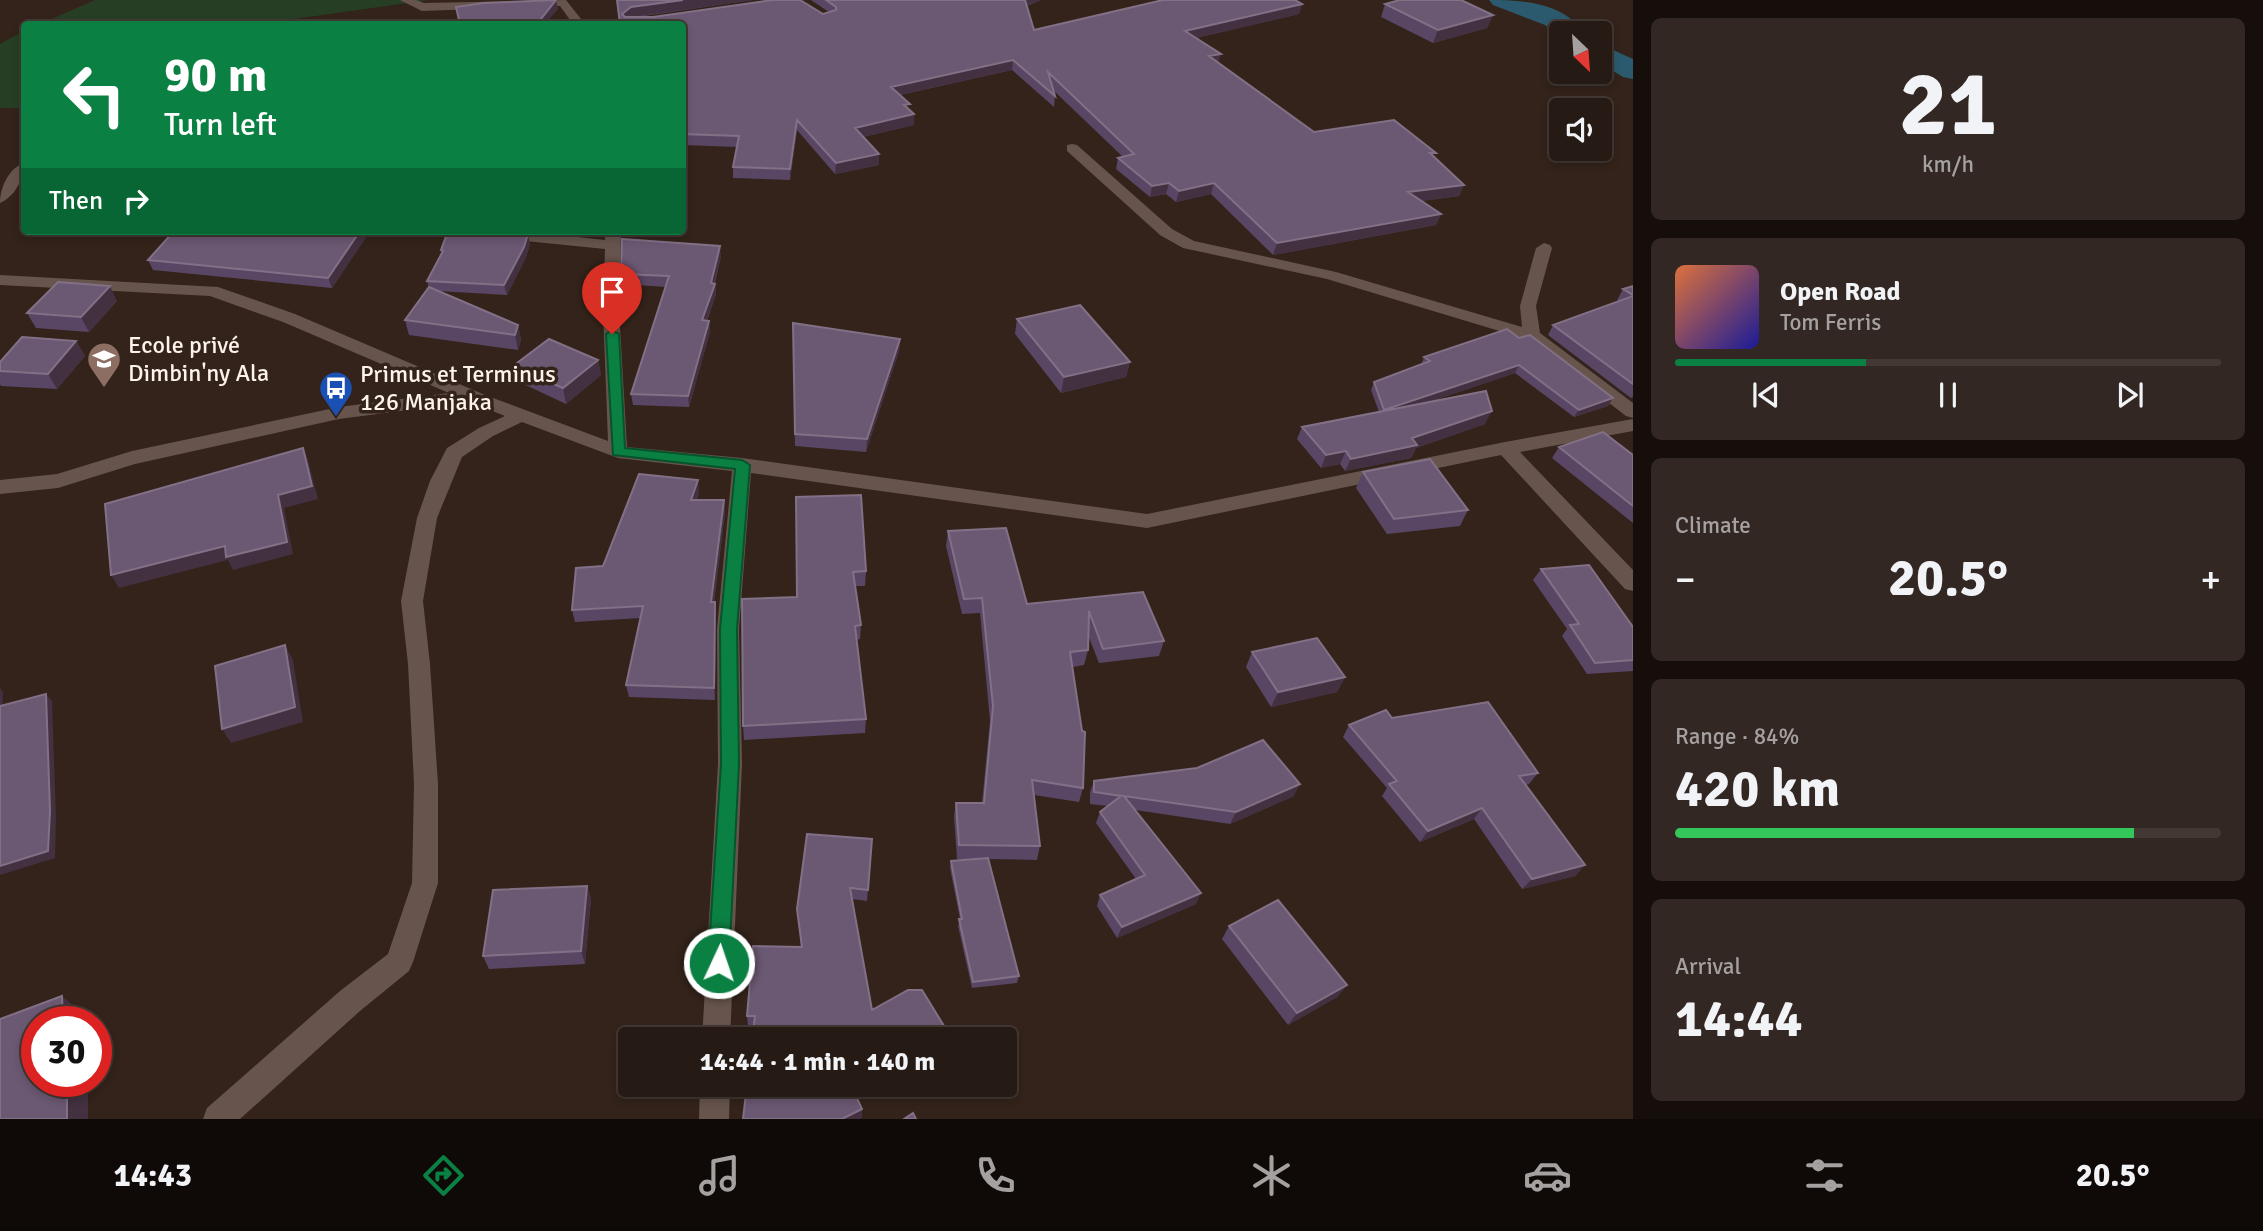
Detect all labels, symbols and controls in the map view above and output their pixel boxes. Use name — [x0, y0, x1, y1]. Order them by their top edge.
north arrow — [1549, 21, 1612, 84]
map controls — [1549, 21, 1612, 161]
text: 90 m — [164, 45, 267, 105]
text: 21 — [1899, 48, 1997, 161]
icon: left — [49, 49, 140, 140]
button: sound — [1549, 98, 1612, 161]
text: Turn left — [164, 105, 277, 144]
text: km/h — [1922, 150, 1974, 179]
icon: right — [117, 182, 155, 220]
text: Then — [49, 185, 103, 217]
pin — [582, 262, 642, 334]
icon: arrive — [593, 273, 631, 311]
text: Open Road — [1780, 276, 1901, 308]
text: Tom Ferris — [1780, 308, 1881, 337]
place label: Ecole privé Dimbin'ny Ala — [128, 330, 269, 388]
school or university icon: Ecole privé Dimbin'ny Ala — [85, 340, 123, 389]
place label: Primus et Terminus 126 Manjaka — [360, 359, 556, 417]
bus stop icon: Primus et Terminus 126 Manjaka — [317, 369, 355, 418]
icon: previous — [1747, 376, 1785, 414]
icon: pause — [1929, 376, 1967, 414]
icon: next — [2111, 376, 2149, 414]
text: Climate — [1675, 511, 1751, 540]
text: 20.5° — [1888, 546, 2008, 610]
text: − — [1675, 556, 1696, 603]
text: + — [2200, 556, 2221, 603]
text: Range · 84% — [1675, 722, 1799, 751]
text: 420 km — [1675, 757, 1840, 821]
position arrow — [682, 926, 756, 1000]
text: Arrival — [1675, 952, 1741, 981]
text: 14:44 — [1675, 987, 1803, 1051]
speed limit sign: 30 — [21, 1006, 112, 1097]
text: 14:44 · 1 min · 140 m — [700, 1046, 935, 1078]
icon: directions — [419, 1151, 468, 1200]
icon: music — [695, 1151, 744, 1200]
icon: phone — [971, 1151, 1020, 1200]
icon: climate — [1247, 1151, 1296, 1200]
icon: car — [1523, 1151, 1572, 1200]
icon: filters — [1800, 1151, 1849, 1200]
text: 14:43 — [114, 1156, 192, 1195]
text: 20.5° — [2076, 1156, 2149, 1195]

